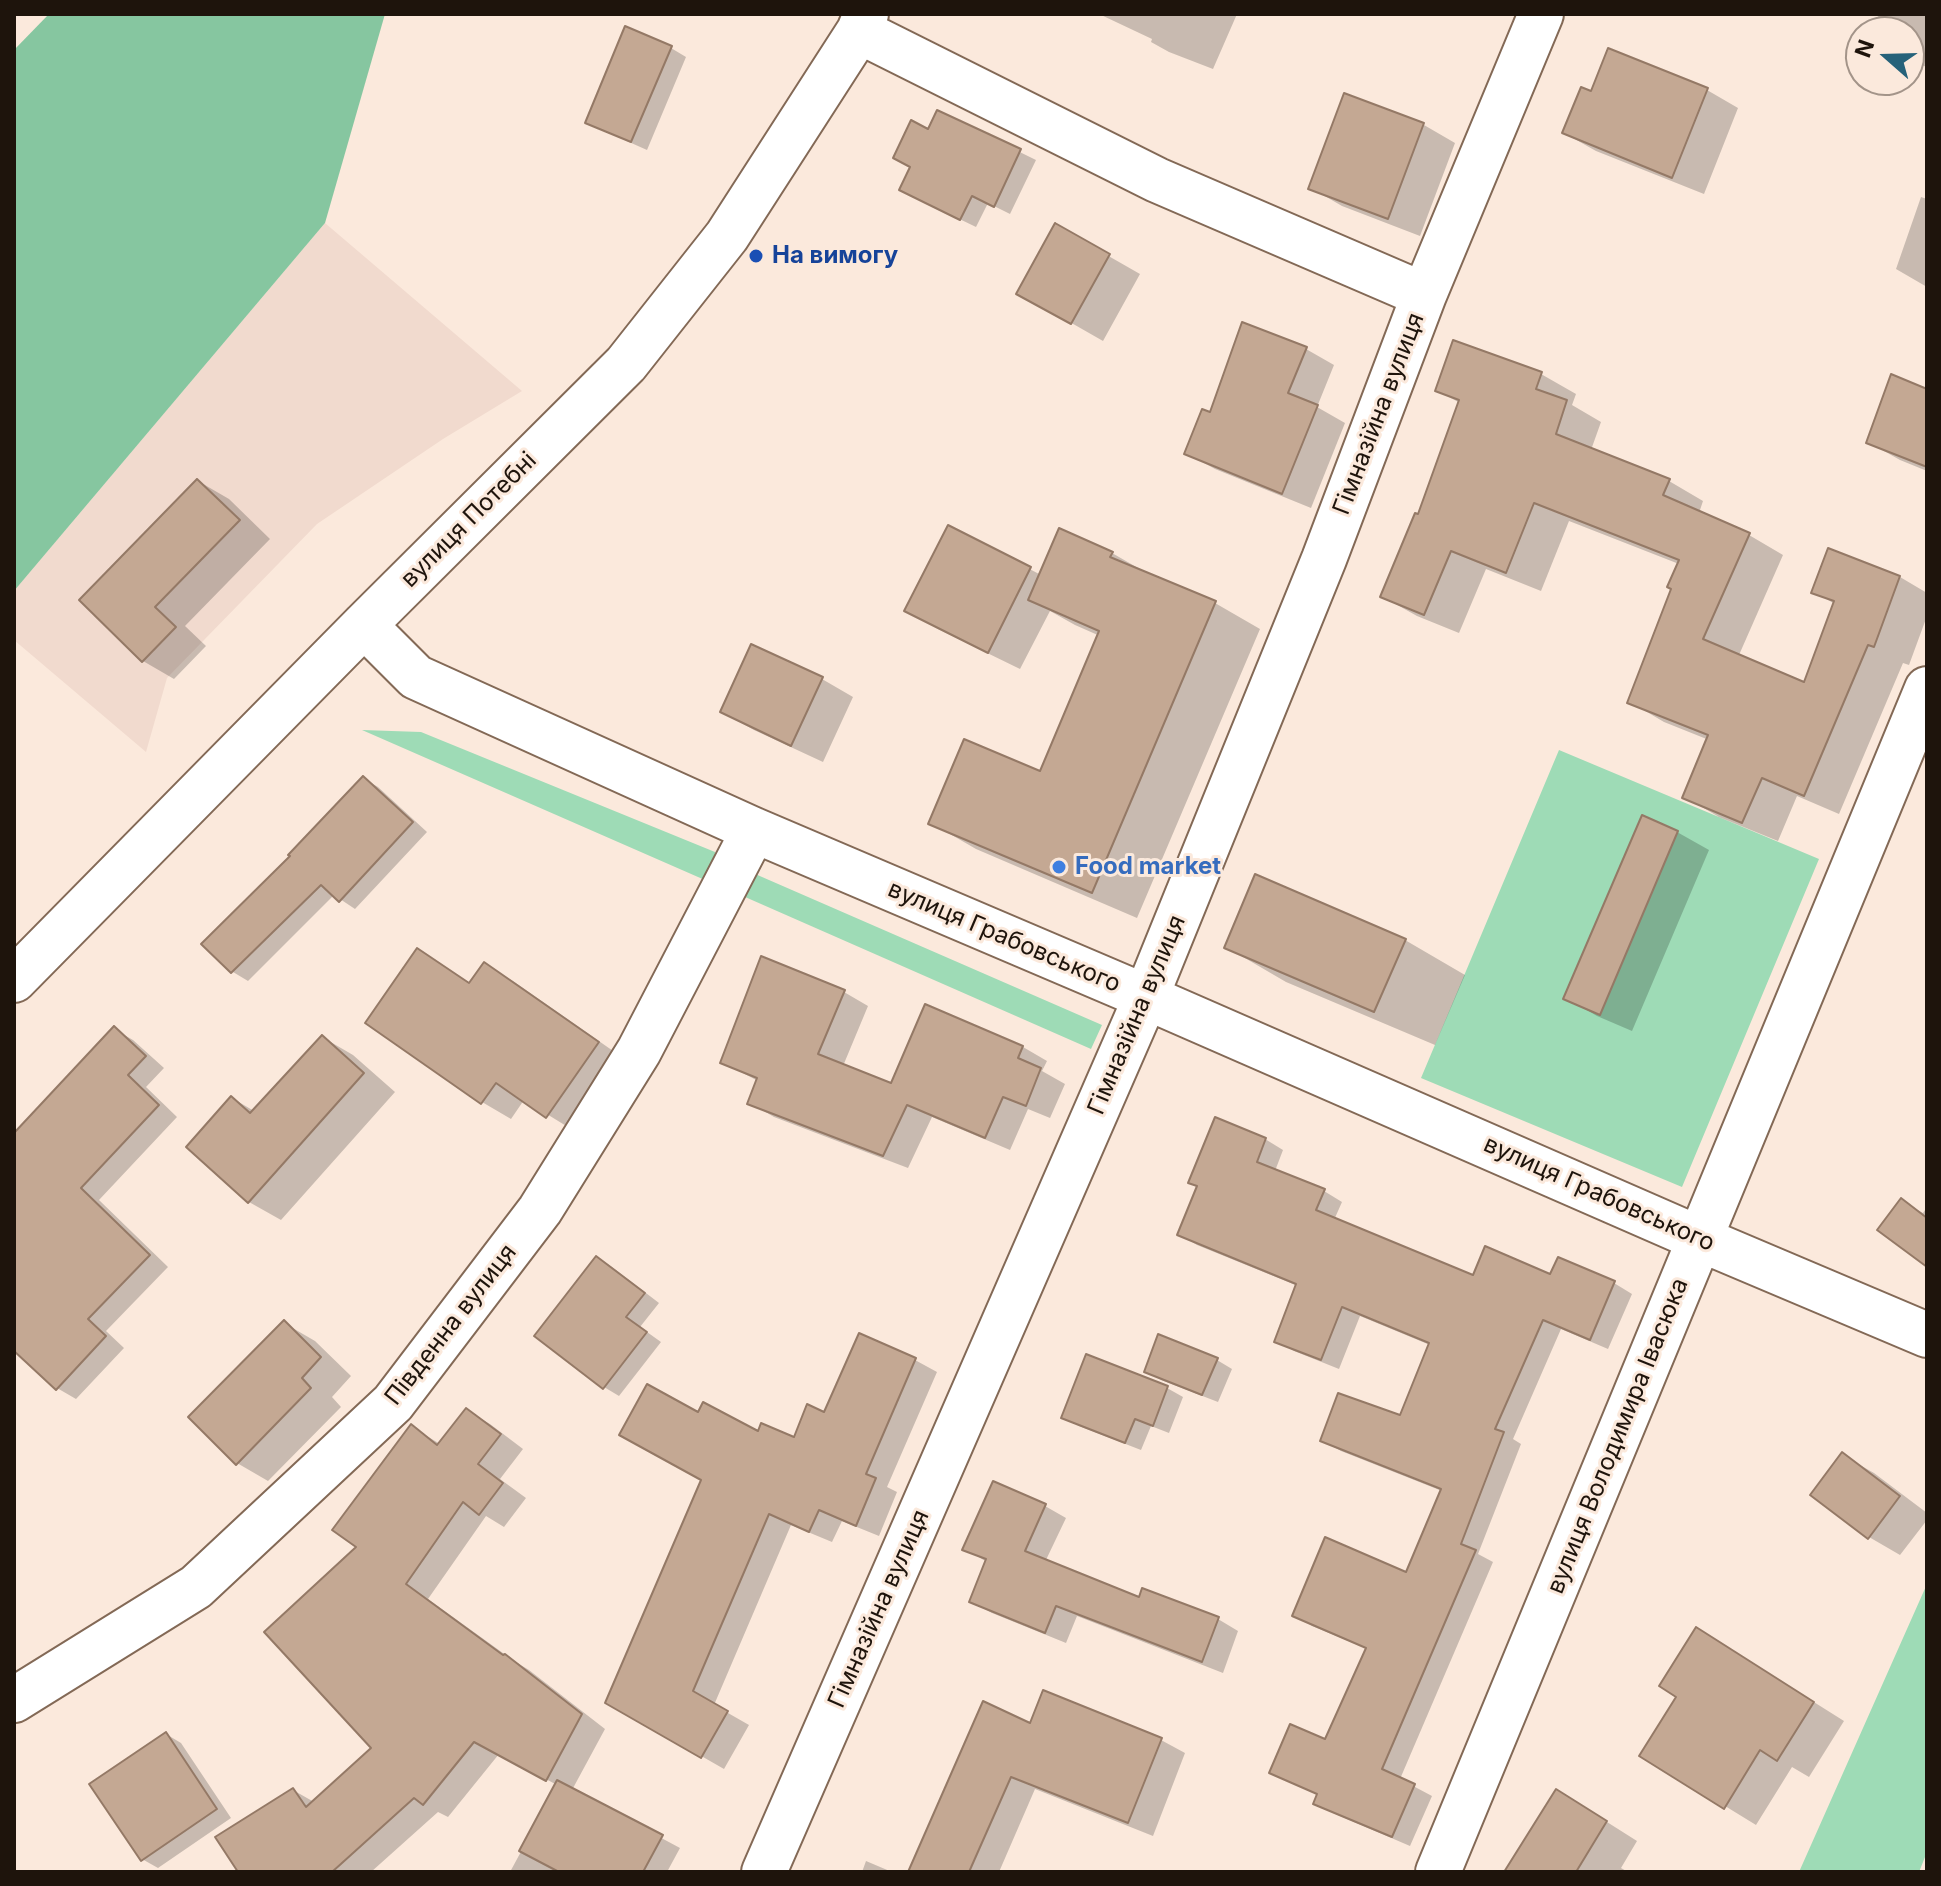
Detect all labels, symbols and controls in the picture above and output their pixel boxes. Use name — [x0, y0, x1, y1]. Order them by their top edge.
north arrow — [1845, 16, 1925, 96]
text: N — [1849, 36, 1879, 61]
place label: На вимогу — [772, 242, 898, 270]
marker: На вимогу — [747, 247, 765, 265]
street label: Гімназійна вулиця — [1327, 309, 1431, 519]
street label: вулиця Потебні — [395, 446, 543, 594]
place label: Food market — [1075, 853, 1221, 881]
marker: Food market — [1050, 858, 1068, 876]
street label: вулиця Грабовського — [883, 875, 1125, 999]
street label: Гімназійна вулиця — [1082, 911, 1192, 1119]
street label: вулиця Грабовського — [1479, 1130, 1719, 1258]
street label: Південна вулиця — [379, 1239, 523, 1411]
street label: вулиця Володимира Івасюка — [1541, 1274, 1695, 1598]
street label: Гімназійна вулиця — [822, 1506, 936, 1712]

